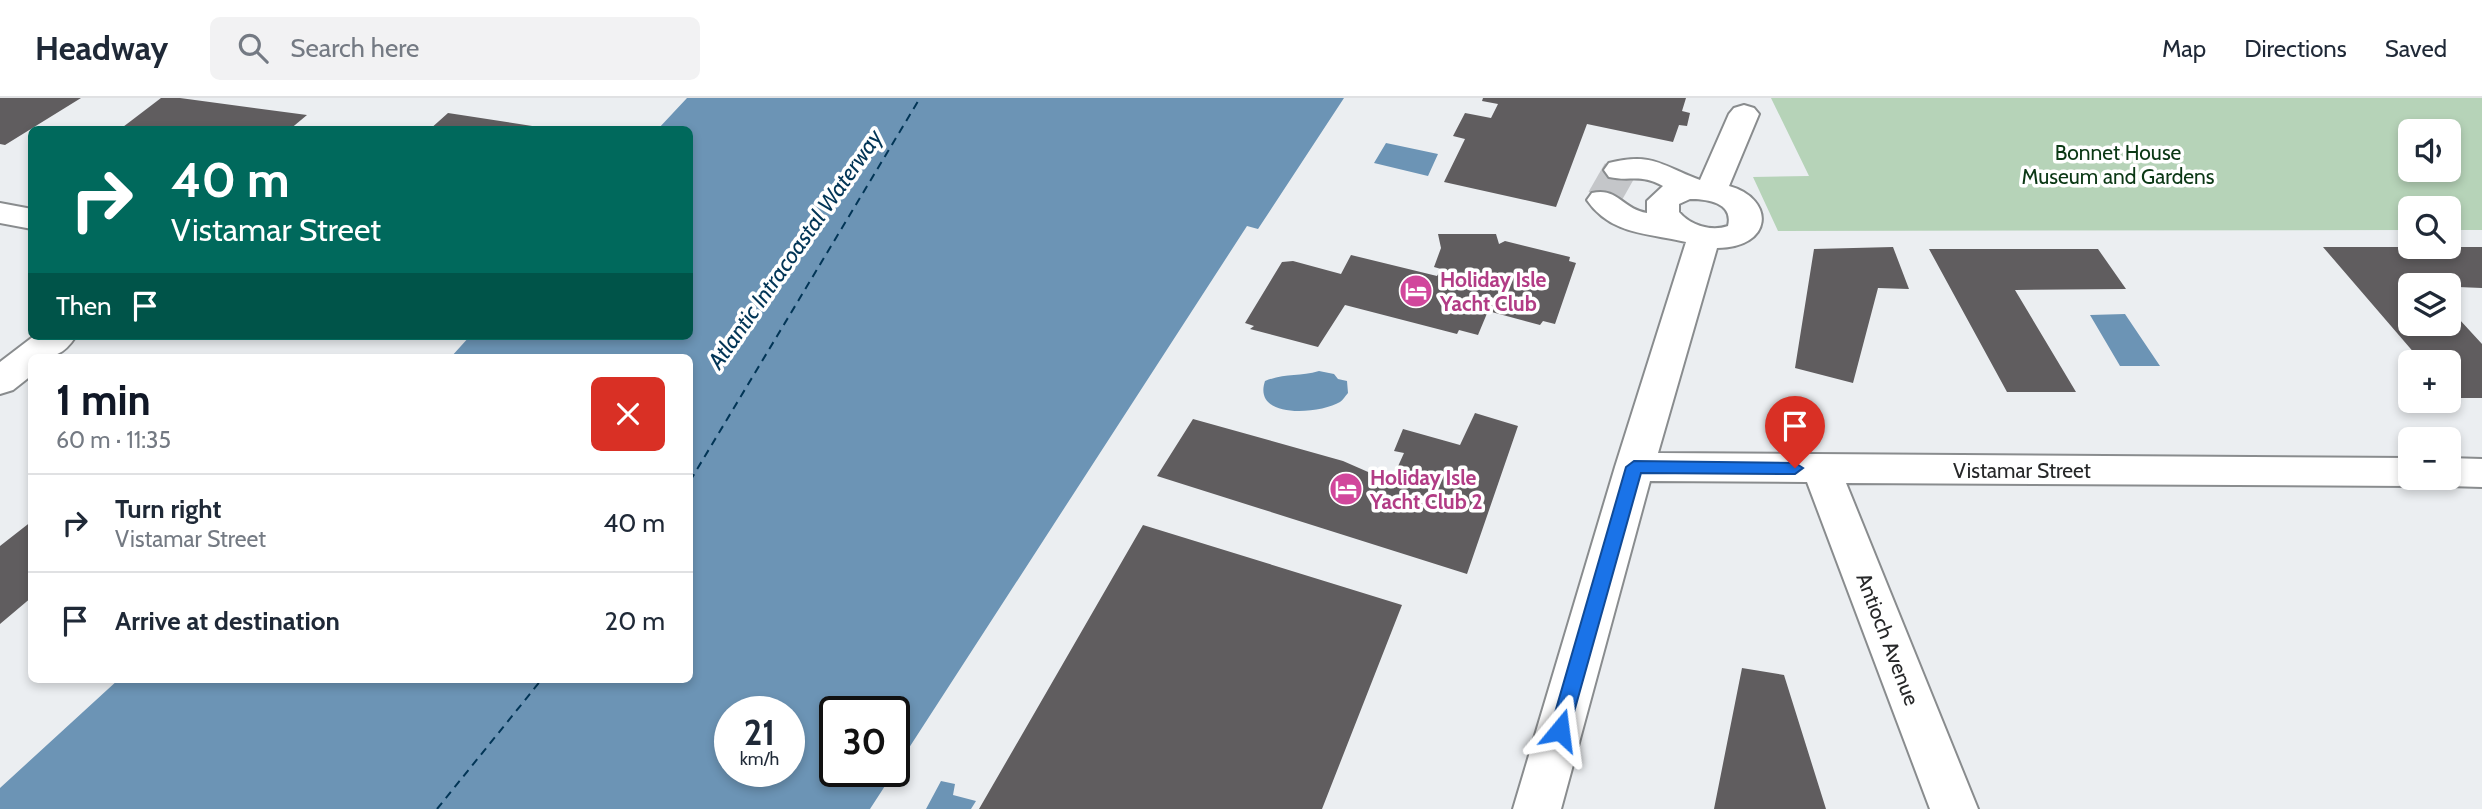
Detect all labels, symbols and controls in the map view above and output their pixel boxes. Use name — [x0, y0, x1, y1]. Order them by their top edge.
search box — [210, 17, 700, 80]
text: Headway — [35, 28, 168, 68]
icon: search — [234, 29, 272, 67]
text: Search here — [290, 32, 419, 64]
text: Map — [2162, 34, 2206, 63]
text: Directions — [2244, 34, 2347, 63]
text: Saved — [2385, 34, 2447, 63]
map controls — [2398, 119, 2461, 490]
button: sound — [2398, 119, 2461, 182]
water label: Atlantic Intracoastal Waterway — [701, 123, 889, 375]
park label: Bonnet House Museum and Gardens — [2022, 140, 2215, 189]
text: 40 m — [171, 150, 290, 209]
icon: right — [56, 154, 147, 245]
button: search — [2398, 196, 2461, 259]
text: Vistamar Street — [171, 210, 381, 249]
place label: Holiday Isle Yacht Club — [1439, 267, 1547, 316]
hotel icon: Holiday Isle Yacht Club — [1397, 272, 1435, 310]
button: layers — [2398, 273, 2461, 336]
icon: arrive — [126, 287, 164, 325]
text: Then — [56, 290, 112, 322]
button: + — [2398, 350, 2461, 413]
text: 1 min — [56, 374, 151, 426]
button: close — [591, 377, 665, 451]
pin — [1765, 396, 1825, 468]
icon: arrive — [1776, 407, 1814, 445]
text: 60 m · 11:35 — [56, 426, 171, 454]
button: − — [2398, 427, 2461, 490]
street label: Vistamar Street — [1953, 458, 2091, 483]
place label: Holiday Isle Yacht Club 2 — [1369, 465, 1483, 514]
hotel icon: Holiday Isle Yacht Club 2 — [1327, 470, 1365, 508]
text: Turn right — [115, 493, 221, 525]
icon: right — [56, 504, 94, 542]
text: 40 m — [603, 507, 665, 539]
text: Vistamar Street — [115, 525, 266, 553]
street label: Antioch Avenue — [1851, 569, 1925, 709]
icon: arrive — [56, 602, 94, 640]
text: Arrive at destination — [115, 605, 340, 637]
text: 20 m — [605, 605, 665, 637]
position arrow — [1523, 693, 1597, 767]
speed limit sign: 30 — [819, 696, 910, 787]
text: 21 — [744, 711, 775, 754]
text: km/h — [740, 748, 779, 770]

